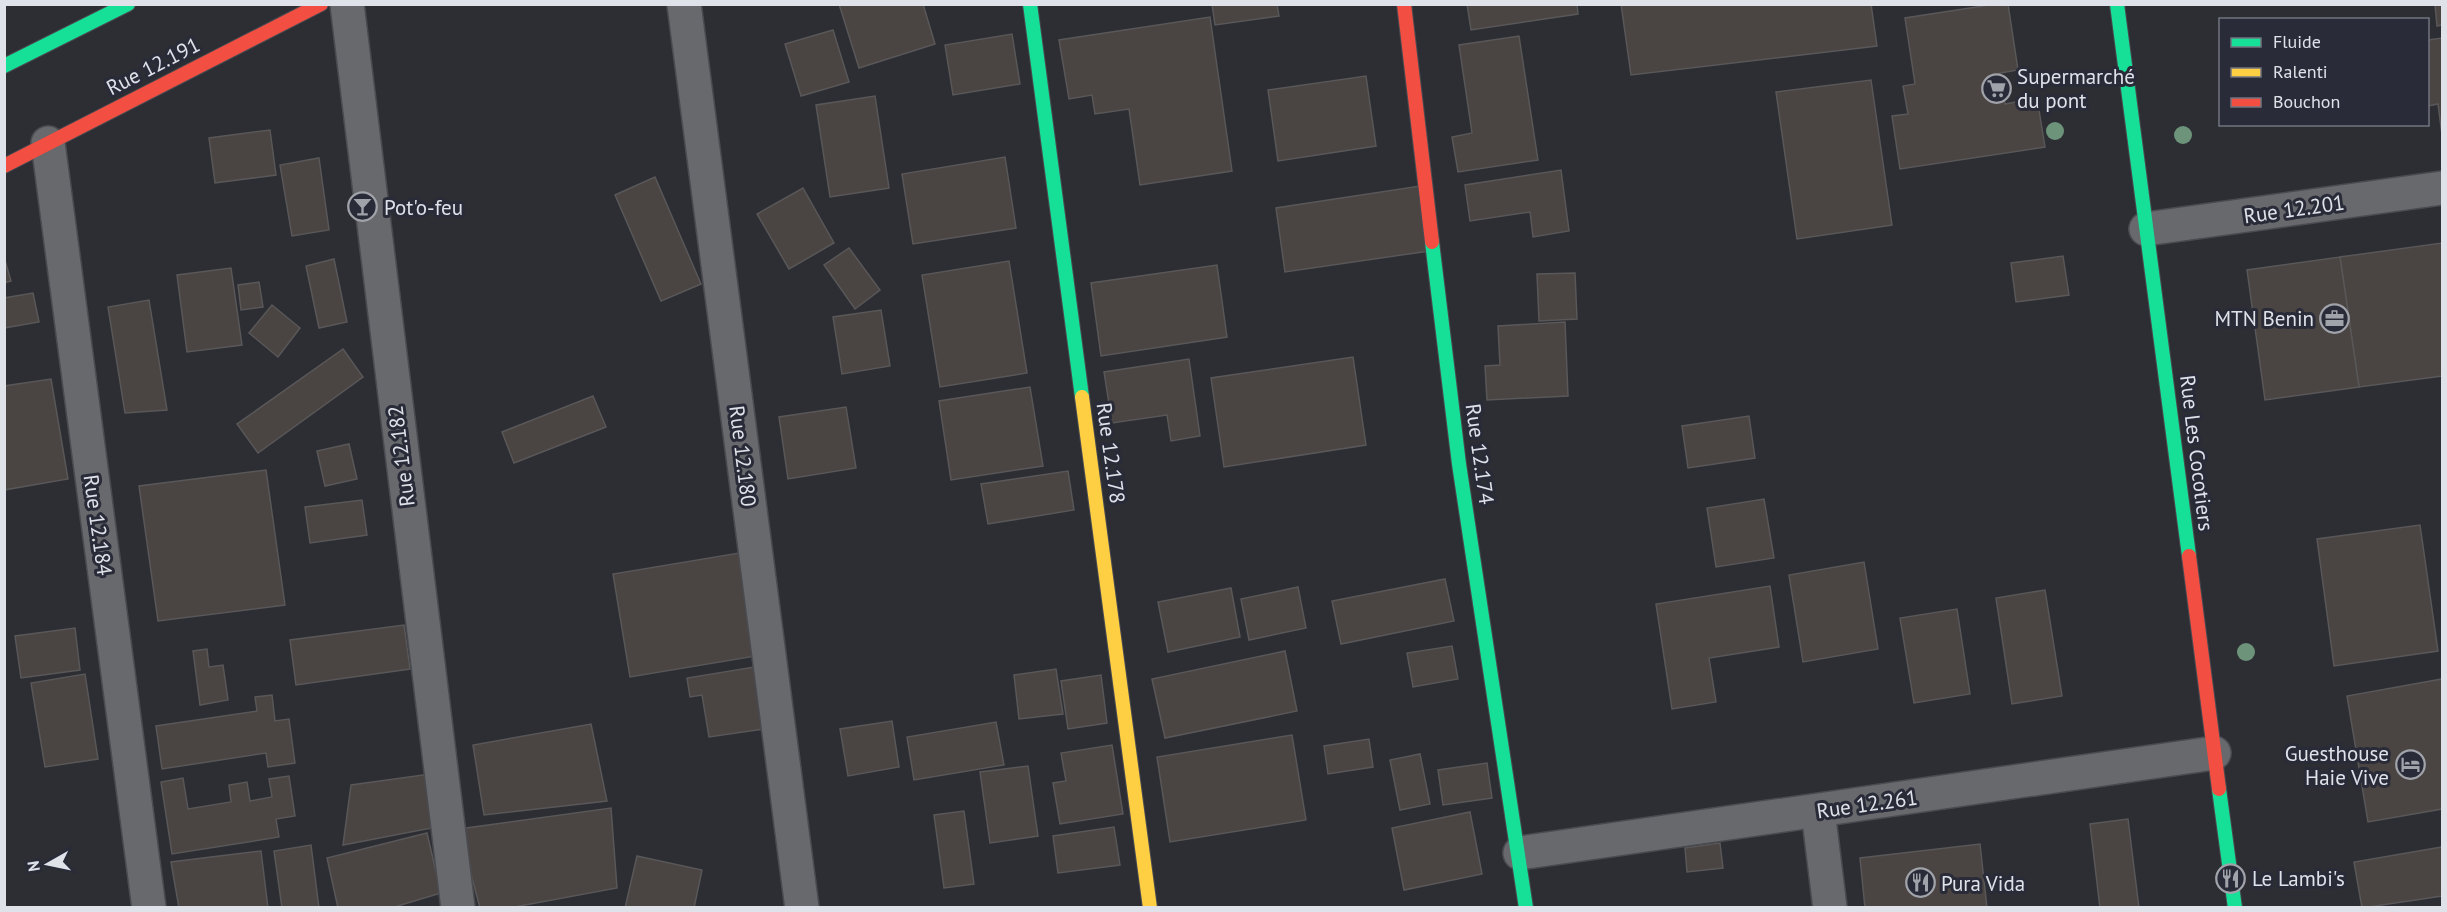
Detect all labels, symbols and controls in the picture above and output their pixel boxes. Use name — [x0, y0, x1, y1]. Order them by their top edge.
legend — [2219, 18, 2429, 126]
text: Fluide — [2273, 30, 2321, 53]
street label: Rue 12.191 — [102, 31, 204, 101]
text: Ralenti — [2273, 60, 2328, 83]
place label: Supermarché du pont — [2017, 63, 2135, 114]
supermarket icon: Supermarché du pont — [1980, 72, 2012, 104]
text: Bouchon — [2273, 90, 2340, 113]
street label: Rue 12.201 — [2242, 189, 2346, 229]
bar icon: Pot'o-feu — [347, 191, 379, 223]
place label: Pot'o-feu — [384, 194, 463, 221]
office icon: MTN Benin — [2319, 302, 2351, 334]
place label: MTN Benin — [2214, 305, 2314, 332]
street label: Rue Les Cocotiers — [2174, 374, 2220, 532]
street label: Rue 12.178 — [1091, 401, 1131, 505]
street label: Rue 12.174 — [1460, 402, 1500, 506]
street label: Rue 12.182 — [381, 404, 421, 508]
street label: Rue 12.180 — [723, 404, 763, 508]
street label: Rue 12.184 — [78, 473, 118, 577]
place label: Guesthouse Haie Vive — [2285, 740, 2389, 791]
hotel icon: Guesthouse Haie Vive — [2394, 749, 2426, 781]
street label: Rue 12.261 — [1815, 784, 1919, 824]
north arrow — [18, 834, 78, 894]
text: N — [22, 860, 44, 873]
restaurant icon: Le Lambi's — [2215, 862, 2247, 894]
place label: Le Lambi's — [2252, 865, 2345, 892]
restaurant icon: Pura Vida — [1904, 867, 1936, 899]
place label: Pura Vida — [1941, 870, 2025, 897]

